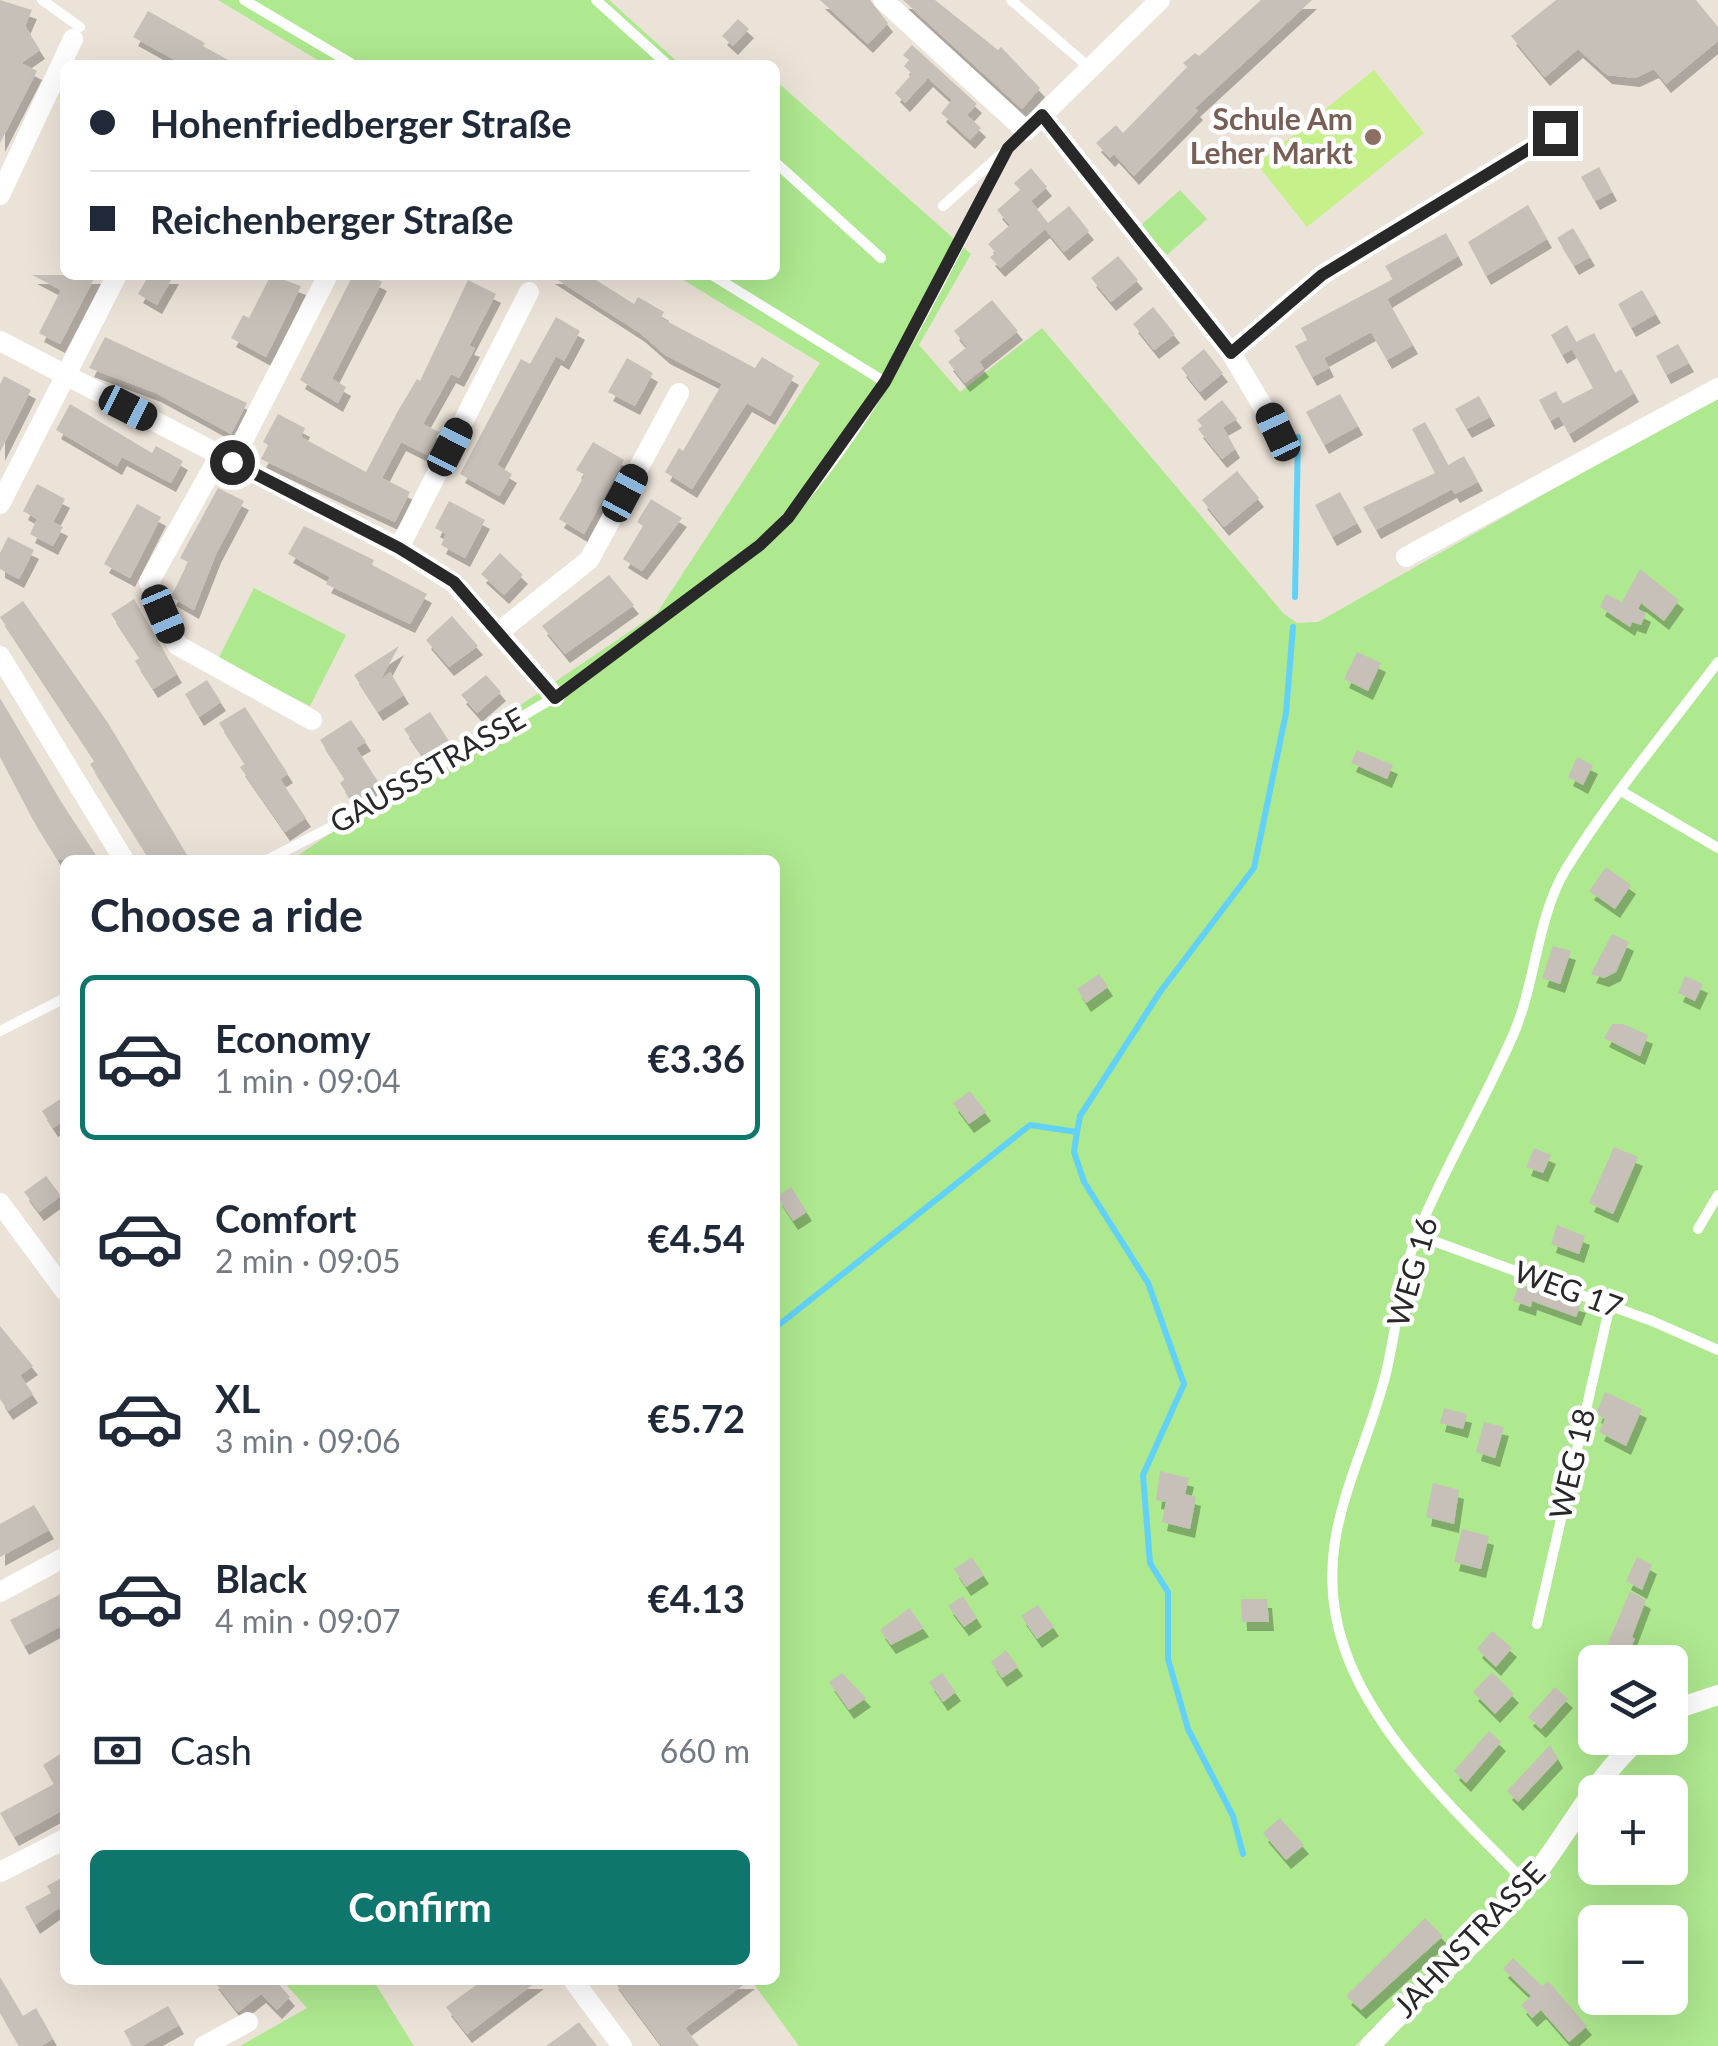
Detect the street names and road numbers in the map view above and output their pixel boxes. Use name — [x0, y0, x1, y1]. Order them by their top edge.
street label: GAUSSSTRASSE — [323, 699, 531, 840]
street label: WEG 16 — [1378, 1212, 1444, 1330]
street label: WEG 17 — [1510, 1252, 1628, 1324]
street label: WEG 18 — [1541, 1405, 1601, 1522]
street label: JAHNSTRASSE — [1386, 1854, 1551, 2024]

